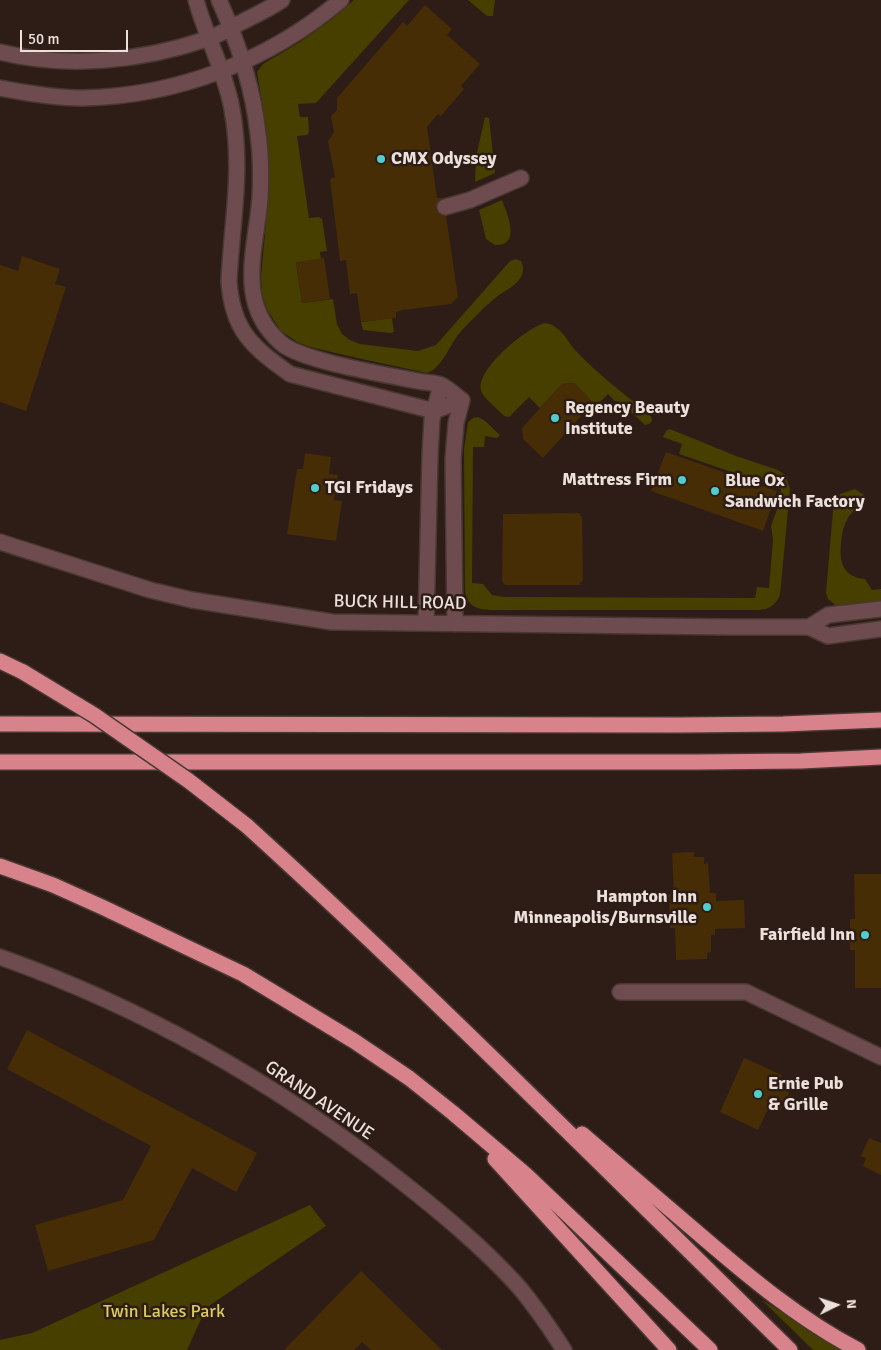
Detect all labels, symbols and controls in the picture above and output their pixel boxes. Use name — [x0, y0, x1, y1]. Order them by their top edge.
scale bar — [22, 20, 130, 52]
text: 50 m — [28, 30, 59, 48]
place label: CMX Odyssey — [391, 148, 496, 170]
marker: CMX Odyssey — [375, 153, 387, 165]
place label: Regency Beauty Institute — [565, 397, 690, 439]
marker: Regency Beauty Institute — [549, 412, 561, 424]
place label: Mattress Firm — [562, 469, 672, 491]
place label: Blue Ox Sandwich Factory — [725, 470, 865, 512]
marker: Mattress Firm — [676, 474, 688, 486]
place label: TGI Fridays — [325, 477, 413, 499]
marker: TGI Fridays — [309, 482, 321, 494]
marker: Blue Ox Sandwich Factory — [709, 485, 721, 497]
street label: BUCK HILL ROAD — [333, 591, 467, 615]
place label: Hampton Inn Minneapolis/Burnsville — [513, 886, 697, 929]
marker: Hampton Inn Minneapolis/Burnsville — [701, 901, 713, 913]
place label: Fairfield Inn — [759, 924, 855, 946]
marker: Fairfield Inn — [859, 929, 871, 941]
street label: GRAND AVENUE — [261, 1057, 377, 1145]
place label: Ernie Pub & Grille — [768, 1073, 843, 1116]
marker: Ernie Pub & Grille — [752, 1088, 764, 1100]
north arrow — [811, 1280, 861, 1330]
text: N — [843, 1298, 860, 1309]
park label: Twin Lakes Park — [103, 1301, 225, 1323]

